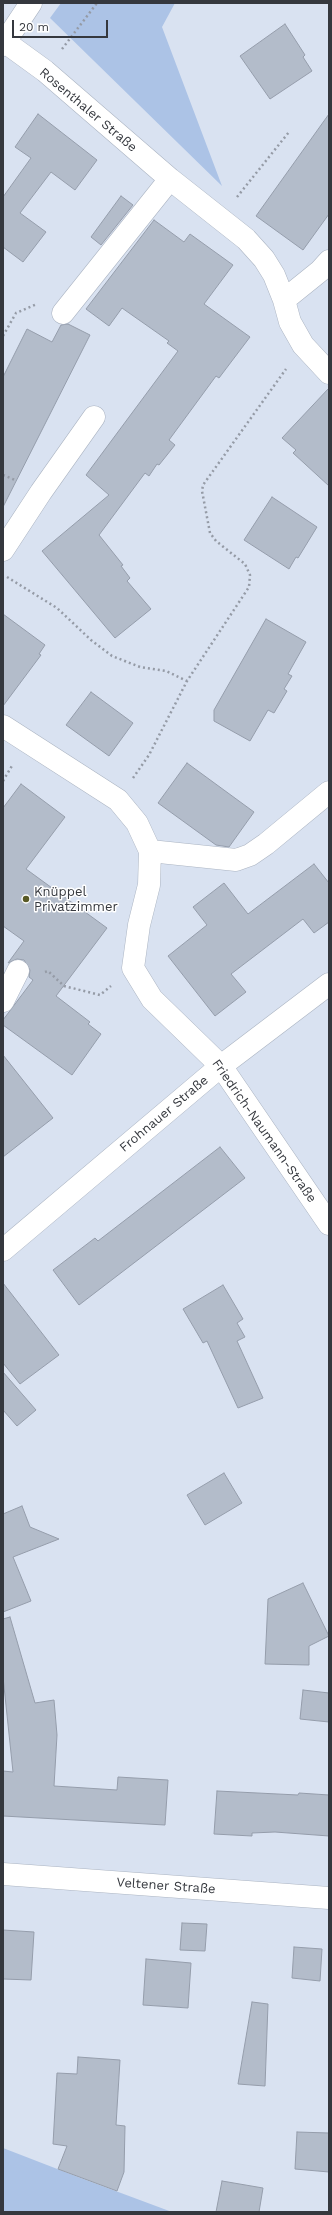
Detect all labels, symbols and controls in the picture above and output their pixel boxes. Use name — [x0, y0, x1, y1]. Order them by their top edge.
scale bar — [14, 12, 110, 38]
text: 20 m — [19, 20, 49, 34]
street label: Rosenthaler Straße — [36, 65, 140, 155]
place label: Knüppel Privatzimmer — [34, 884, 118, 915]
marker: Knüppel Privatzimmer — [21, 894, 31, 904]
street label: Friedrich-Naumann-Straße — [208, 1056, 320, 1206]
street label: Frohnauer Straße — [117, 1072, 211, 1156]
street label: Veltener Straße — [116, 1875, 216, 1897]

